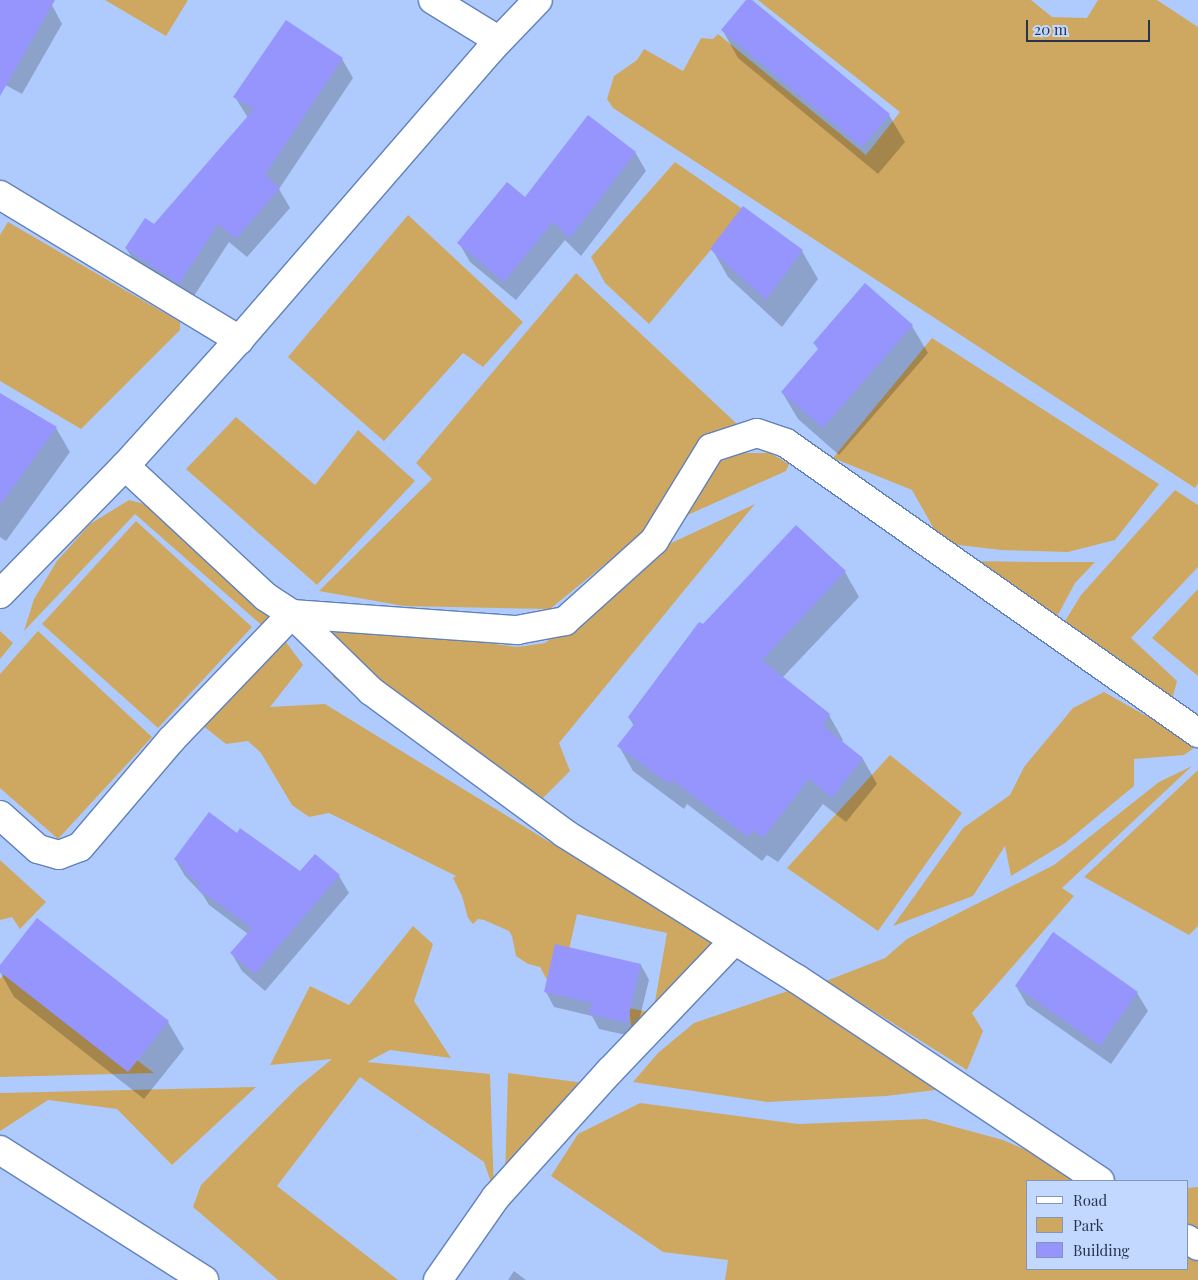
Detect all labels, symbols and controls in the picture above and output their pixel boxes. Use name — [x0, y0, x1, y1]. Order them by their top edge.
scale bar — [1028, 10, 1152, 42]
text: 20 m — [1034, 19, 1067, 39]
legend — [1026, 1180, 1188, 1270]
text: Road — [1073, 1190, 1107, 1210]
text: Park — [1073, 1215, 1104, 1235]
text: Building — [1073, 1240, 1129, 1260]

